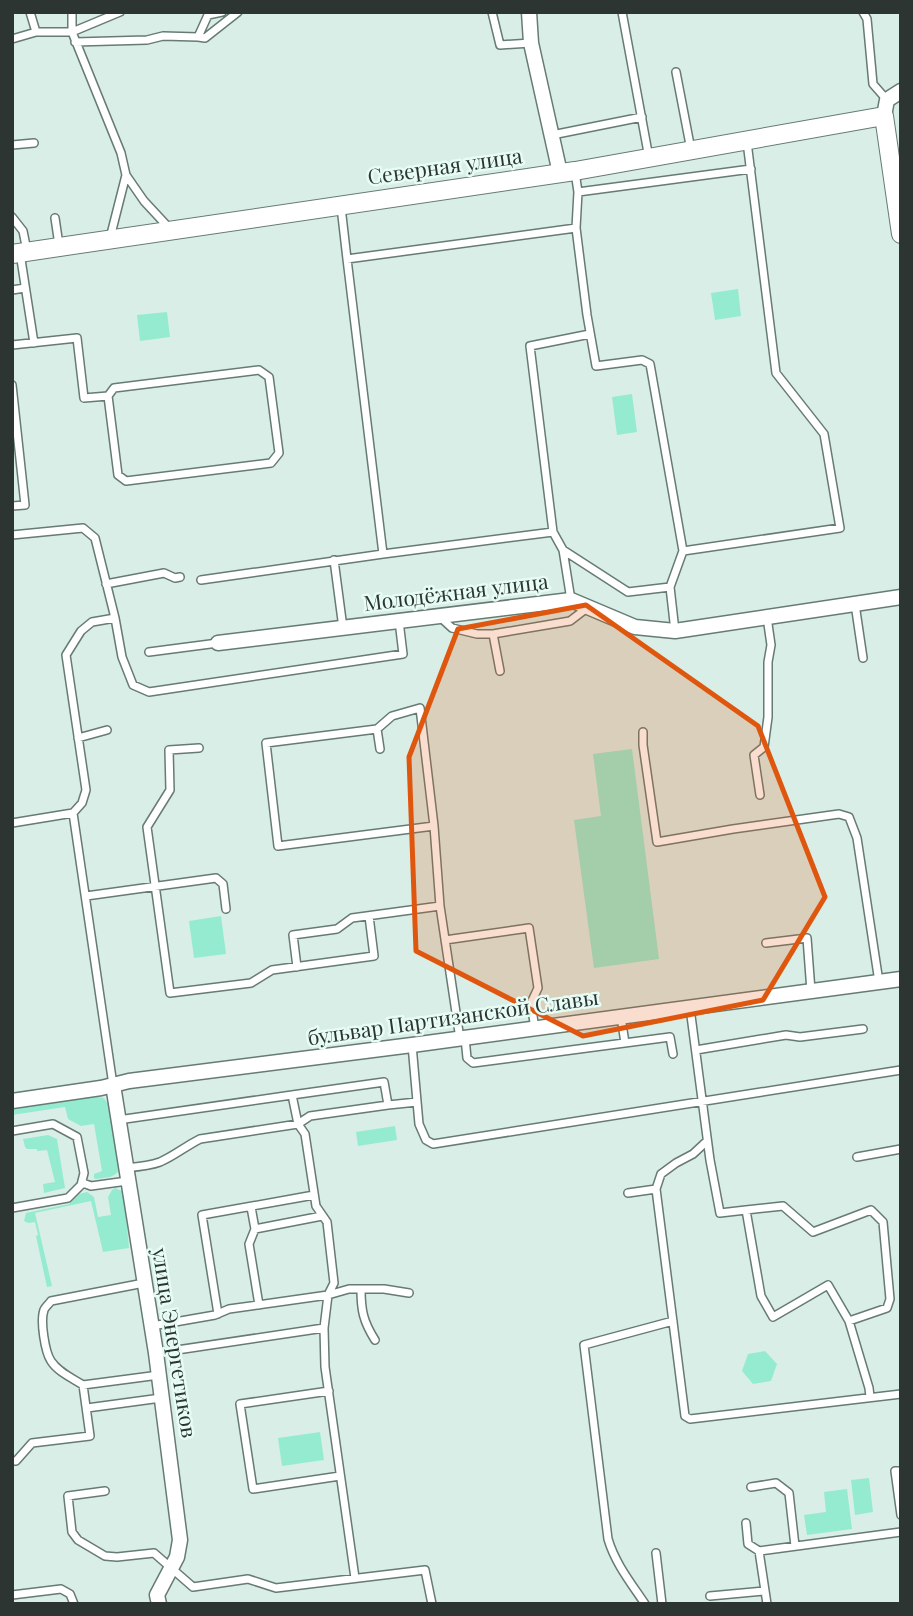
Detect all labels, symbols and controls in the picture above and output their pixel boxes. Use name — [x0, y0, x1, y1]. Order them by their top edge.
street label: Северная улица — [366, 140, 524, 190]
street label: Молодёжная улица — [362, 566, 550, 616]
street label: бульвар Партизанской Славы — [305, 982, 600, 1050]
street label: улица Энергетиков — [147, 1245, 205, 1440]

